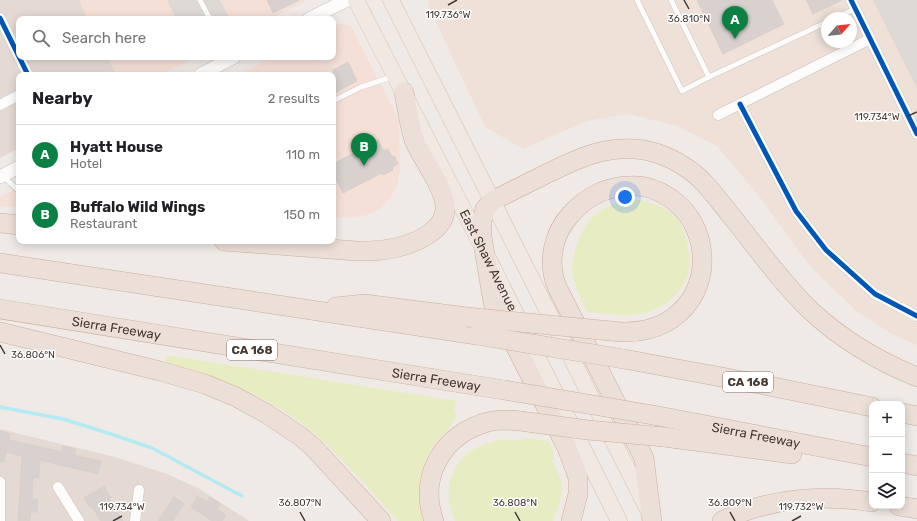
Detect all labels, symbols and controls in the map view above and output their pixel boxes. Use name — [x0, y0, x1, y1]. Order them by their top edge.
pin: A — [722, 6, 748, 39]
text: 119.736°W — [425, 9, 471, 21]
north arrow — [821, 12, 857, 48]
text: 36.810°N — [668, 13, 710, 25]
search box — [16, 16, 336, 60]
icon: search — [30, 27, 52, 49]
text: Search here — [62, 29, 146, 47]
text: Nearby — [32, 88, 93, 108]
text: 2 results — [268, 91, 320, 106]
text: 119.734°W — [854, 111, 900, 123]
pin: B — [351, 133, 377, 166]
text: Hyatt House — [70, 138, 163, 156]
text: A — [40, 147, 50, 162]
text: 110 m — [286, 147, 320, 162]
text: Hotel — [70, 156, 102, 171]
your location — [615, 187, 635, 207]
text: Buffalo Wild Wings — [70, 198, 205, 216]
text: B — [40, 207, 50, 222]
text: 150 m — [284, 207, 320, 222]
street label: East Shaw Avenue — [457, 207, 520, 314]
text: Restaurant — [70, 216, 137, 231]
street label: Sierra Freeway — [71, 314, 162, 343]
road number: CA 168 — [227, 340, 277, 360]
text: 36.806°N — [11, 349, 55, 361]
street label: Sierra Freeway — [391, 365, 482, 394]
road number: CA 168 — [723, 372, 773, 392]
map controls — [869, 401, 905, 509]
button: + — [869, 401, 905, 437]
street label: Sierra Freeway — [711, 419, 802, 451]
button: − — [869, 437, 905, 473]
button: layers — [869, 473, 905, 509]
text: 36.807°N — [278, 497, 322, 509]
text: 36.808°N — [493, 497, 537, 509]
text: 36.809°N — [708, 497, 752, 509]
text: 119.734°W — [99, 501, 145, 513]
text: 119.732°W — [779, 501, 823, 513]

